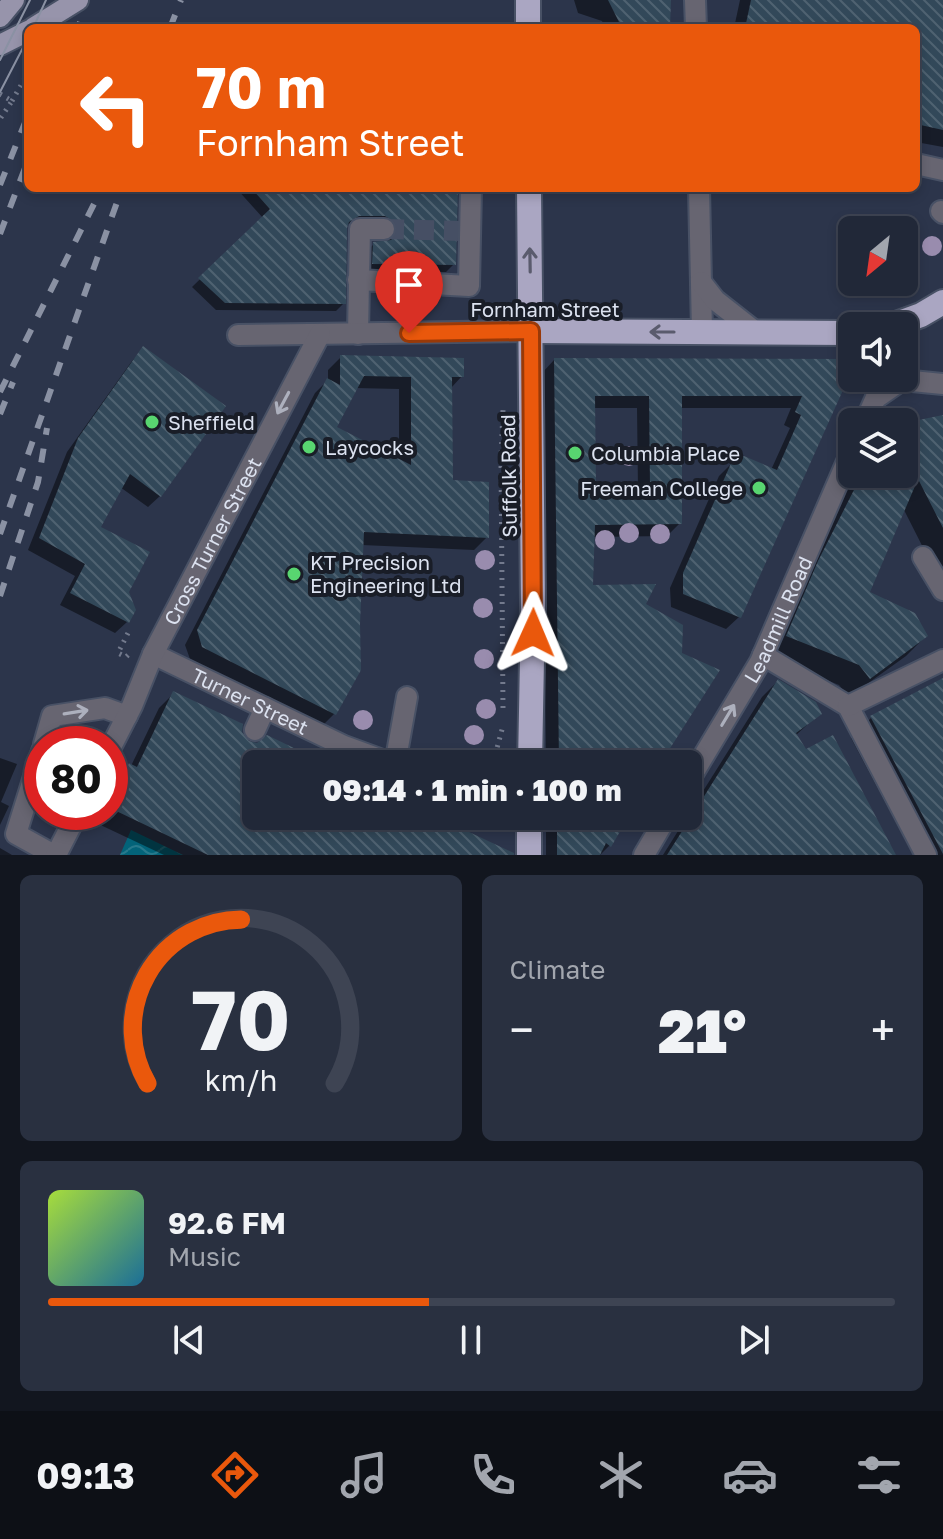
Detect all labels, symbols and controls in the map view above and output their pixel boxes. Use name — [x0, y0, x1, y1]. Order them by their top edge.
text: 70 m — [196, 53, 326, 120]
icon: left — [64, 56, 168, 160]
text: Fornham Street — [196, 121, 465, 164]
north arrow — [838, 216, 918, 296]
map controls — [838, 216, 918, 488]
one-way arrow — [522, 247, 538, 274]
pin — [375, 251, 443, 333]
icon: arrive — [387, 263, 431, 307]
street label: Fornham Street — [470, 297, 620, 321]
button: sound — [838, 312, 918, 392]
one-way arrow — [649, 324, 676, 340]
one-way arrow — [275, 390, 291, 414]
button: layers — [838, 408, 918, 488]
place label: Sheffield — [168, 410, 255, 434]
marker: Sheffield — [143, 413, 161, 431]
street label: Suffolk Road — [495, 414, 521, 538]
place label: Laycocks — [325, 435, 414, 459]
marker: Laycocks — [300, 438, 318, 456]
place label: Columbia Place — [591, 441, 740, 465]
marker: Columbia Place — [566, 444, 584, 462]
street label: Cross Turner Street — [158, 453, 266, 629]
place label: Freeman College — [580, 476, 743, 500]
marker: Freeman College — [750, 479, 768, 497]
place label: KT Precision Engineering Ltd — [310, 550, 462, 597]
street label: Leadmill Road — [738, 552, 816, 687]
marker: KT Precision Engineering Ltd — [285, 565, 303, 583]
position arrow — [491, 591, 575, 675]
street label: Turner Street — [188, 663, 312, 739]
one-way arrow — [63, 704, 88, 719]
one-way arrow — [720, 704, 736, 727]
speed limit sign: 80 — [24, 726, 128, 830]
text: 09:14 · 1 min · 100 m — [322, 772, 622, 808]
text: Climate — [510, 954, 605, 985]
text: 70 — [191, 968, 290, 1068]
text: 21° — [658, 994, 746, 1066]
text: − — [510, 1003, 534, 1056]
text: + — [871, 1003, 895, 1056]
text: km/h — [204, 1063, 277, 1097]
text: 92.6 FM — [168, 1205, 286, 1241]
text: Music — [168, 1241, 241, 1272]
icon: previous — [167, 1318, 211, 1362]
icon: pause — [449, 1318, 493, 1362]
icon: next — [732, 1318, 776, 1362]
icon: directions — [207, 1447, 263, 1503]
icon: music — [336, 1447, 392, 1503]
icon: phone — [465, 1447, 521, 1503]
icon: climate — [593, 1447, 649, 1503]
icon: car — [722, 1447, 778, 1503]
icon: filters — [851, 1447, 907, 1503]
text: 09:13 — [36, 1454, 135, 1497]

